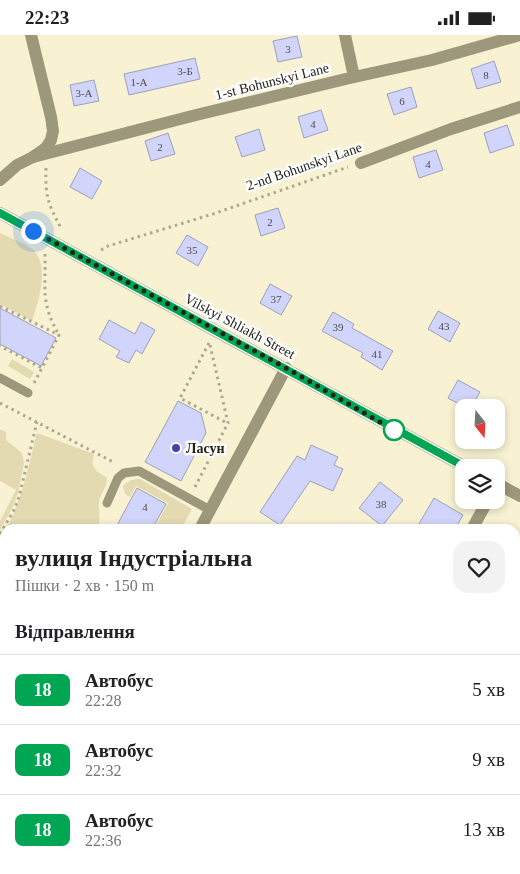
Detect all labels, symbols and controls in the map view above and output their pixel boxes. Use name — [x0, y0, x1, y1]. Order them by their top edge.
text: 22:23 — [25, 7, 69, 28]
house number: 3 — [285, 43, 291, 55]
street label: 1-st Bohunskyi Lane — [214, 60, 331, 103]
house number: 3-Б — [177, 65, 193, 77]
house number: 8 — [483, 69, 489, 81]
house number: 1-А — [130, 76, 148, 88]
house number: 3-А — [75, 87, 93, 99]
house number: 6 — [399, 95, 405, 107]
house number: 4 — [310, 118, 316, 130]
street label: 2-nd Bohunskyi Lane — [244, 140, 364, 193]
house number: 2 — [157, 141, 163, 153]
house number: 4 — [425, 158, 431, 170]
house number: 2 — [267, 216, 273, 228]
your location — [21, 219, 46, 244]
house number: 35 — [187, 244, 198, 256]
street label: Vilskyi Shliakh Street — [182, 291, 298, 362]
house number: 37 — [271, 293, 282, 305]
house number: 43 — [439, 320, 450, 332]
house number: 39 — [333, 321, 344, 333]
house number: 41 — [372, 348, 383, 360]
north arrow — [455, 399, 505, 449]
map controls — [455, 399, 505, 509]
unlabelled marker — [383, 419, 405, 441]
place label: Ласун — [186, 441, 225, 456]
marker: Ласун — [170, 442, 182, 454]
button: layers — [455, 459, 505, 509]
house number: 38 — [376, 498, 387, 510]
house number: 4 — [142, 501, 148, 513]
button: heart — [453, 541, 505, 593]
text: вулиця Індустріальна — [15, 545, 252, 571]
text: Пішки · 2 хв · 150 m — [15, 577, 154, 594]
text: Відправлення — [15, 621, 135, 642]
text: Автобус — [85, 670, 153, 691]
text: 5 хв — [472, 679, 505, 700]
text: 18 — [34, 680, 52, 700]
text: 22:28 — [85, 692, 121, 709]
text: Автобус — [85, 740, 153, 761]
text: 9 хв — [472, 749, 505, 770]
text: 18 — [34, 750, 52, 770]
text: 22:32 — [85, 762, 121, 779]
text: Автобус — [85, 810, 153, 831]
text: 13 хв — [463, 819, 505, 840]
text: 18 — [34, 820, 52, 840]
text: 22:36 — [85, 832, 121, 849]

